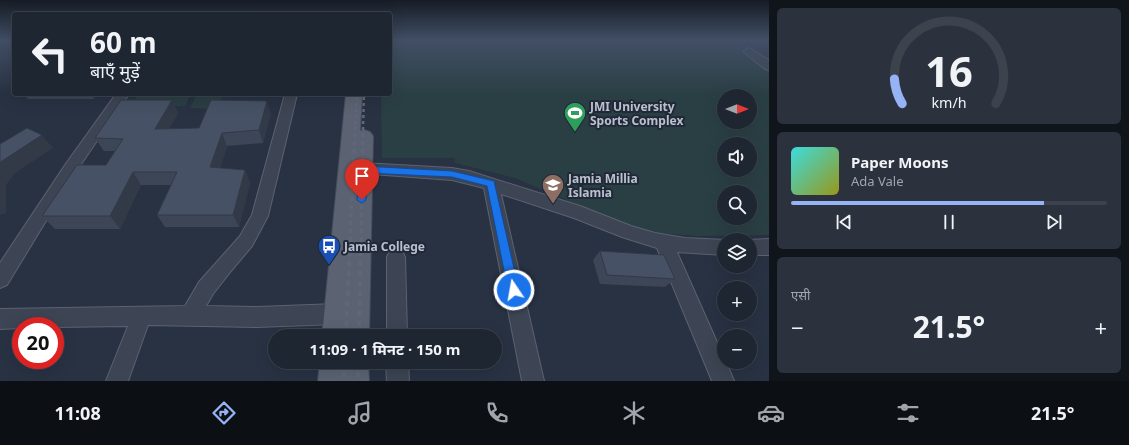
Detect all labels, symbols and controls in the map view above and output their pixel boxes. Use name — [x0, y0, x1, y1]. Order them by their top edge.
text: 60 m — [90, 23, 157, 61]
icon: left — [24, 28, 76, 80]
text: 16 — [925, 43, 973, 99]
text: बाएँ मुड़ें — [90, 59, 140, 83]
north arrow — [717, 89, 757, 129]
map controls — [717, 89, 757, 369]
text: km/h — [931, 93, 967, 112]
place label: JMI University Sports Complex — [589, 98, 683, 129]
sports icon: JMI University Sports Complex — [562, 100, 588, 133]
button: sound — [717, 137, 757, 177]
text: Paper Moons — [851, 152, 949, 172]
pin — [345, 159, 379, 200]
icon: arrive — [351, 165, 373, 187]
place label: Jamia Millia Islamia — [567, 170, 638, 201]
school or university icon: Jamia Millia Islamia — [540, 172, 566, 205]
text: Ada Vale — [851, 172, 904, 190]
button: search — [717, 185, 757, 225]
icon: previous — [833, 211, 855, 233]
icon: pause — [938, 211, 960, 233]
icon: next — [1043, 211, 1065, 233]
bus stop icon: Jamia College — [316, 233, 342, 266]
button: layers — [717, 233, 757, 273]
place label: Jamia College — [343, 238, 425, 255]
position arrow — [493, 269, 535, 311]
button: + — [717, 281, 757, 321]
text: एसी — [791, 286, 810, 304]
text: 21.5° — [913, 306, 985, 347]
text: − — [791, 312, 804, 342]
text: + — [1094, 312, 1107, 342]
speed limit sign: 20 — [12, 317, 64, 369]
button: − — [717, 329, 757, 369]
text: 11:09 · 1 मिनट · 150 m — [310, 339, 460, 359]
icon: directions — [210, 399, 238, 427]
icon: music — [346, 399, 374, 427]
icon: phone — [483, 399, 511, 427]
icon: climate — [620, 399, 648, 427]
icon: car — [757, 399, 785, 427]
icon: filters — [894, 399, 922, 427]
text: 11:08 — [54, 401, 101, 425]
text: 21.5° — [1031, 401, 1075, 425]

